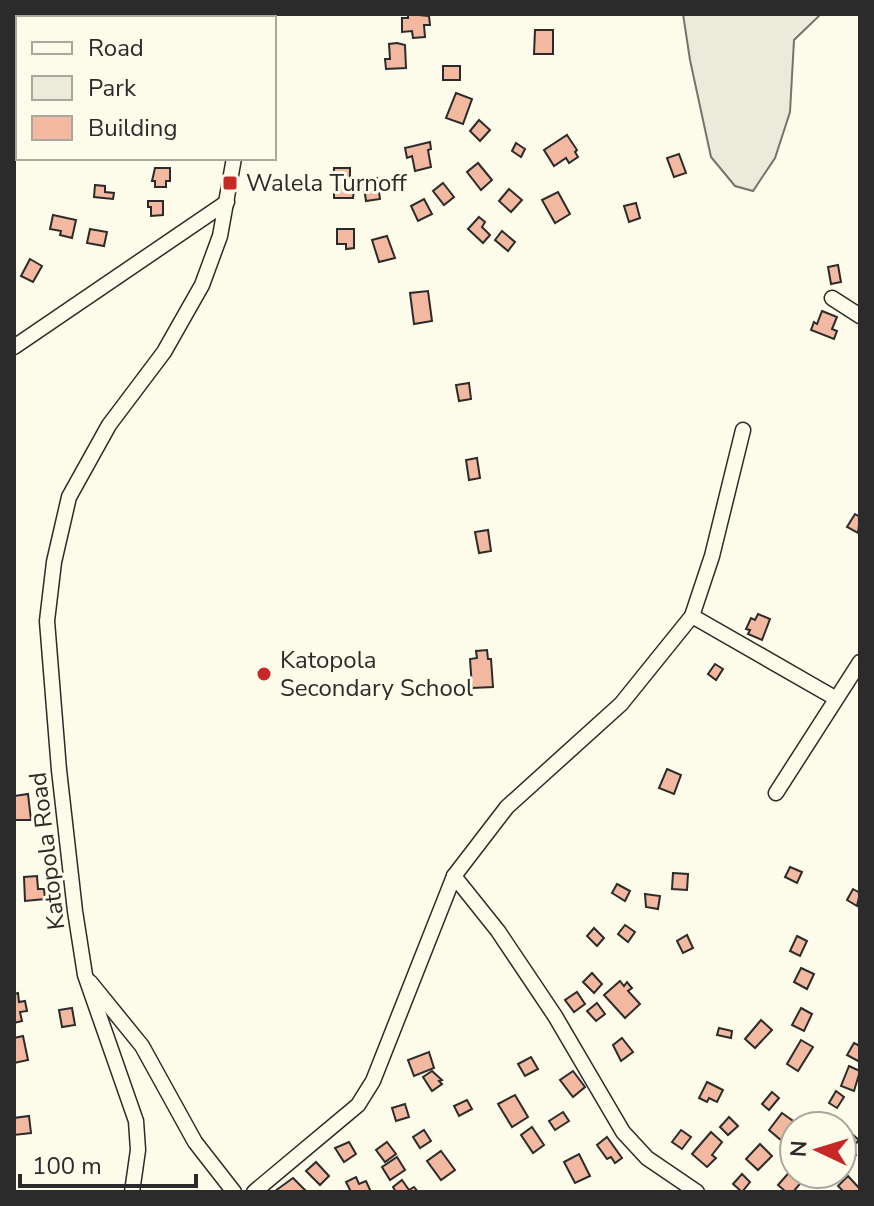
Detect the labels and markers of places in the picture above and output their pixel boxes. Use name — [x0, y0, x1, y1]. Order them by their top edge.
place label: Walela Turnoff — [246, 167, 408, 199]
marker: Walela Turnoff — [221, 174, 239, 192]
place label: Katopola Secondary School — [280, 644, 473, 704]
marker: Katopola Secondary School — [255, 665, 273, 683]

